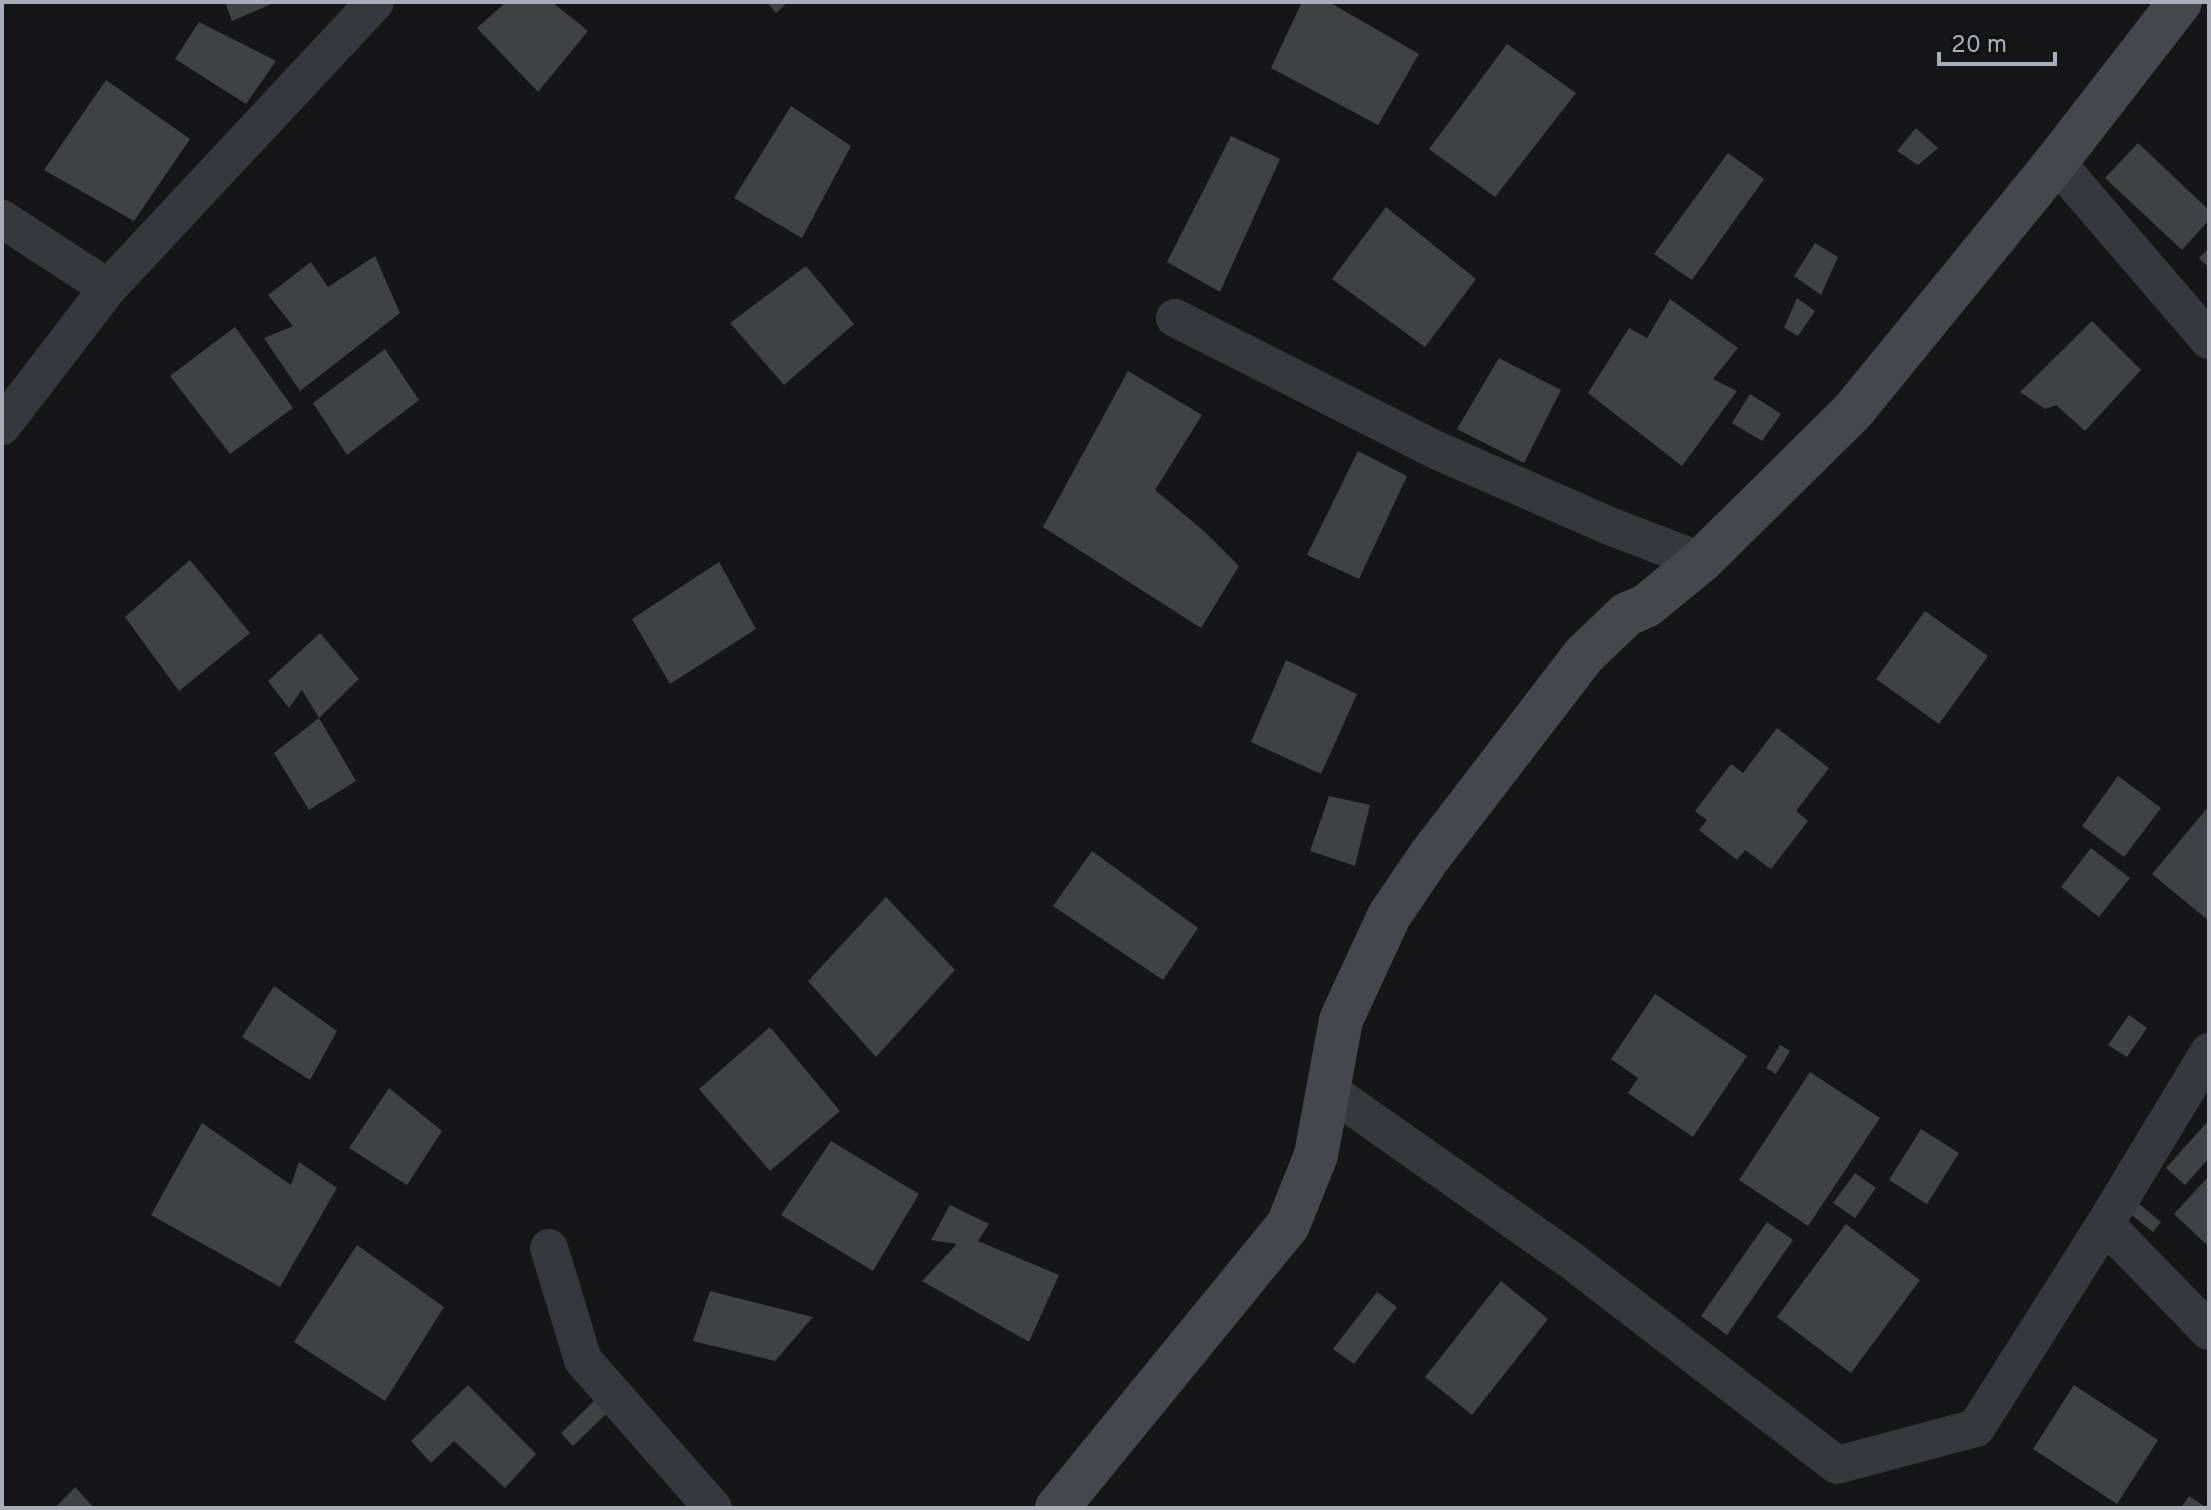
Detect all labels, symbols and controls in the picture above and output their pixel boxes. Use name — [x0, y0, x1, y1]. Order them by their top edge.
scale bar — [1939, 16, 2055, 66]
text: 20 m — [1951, 31, 2007, 61]

